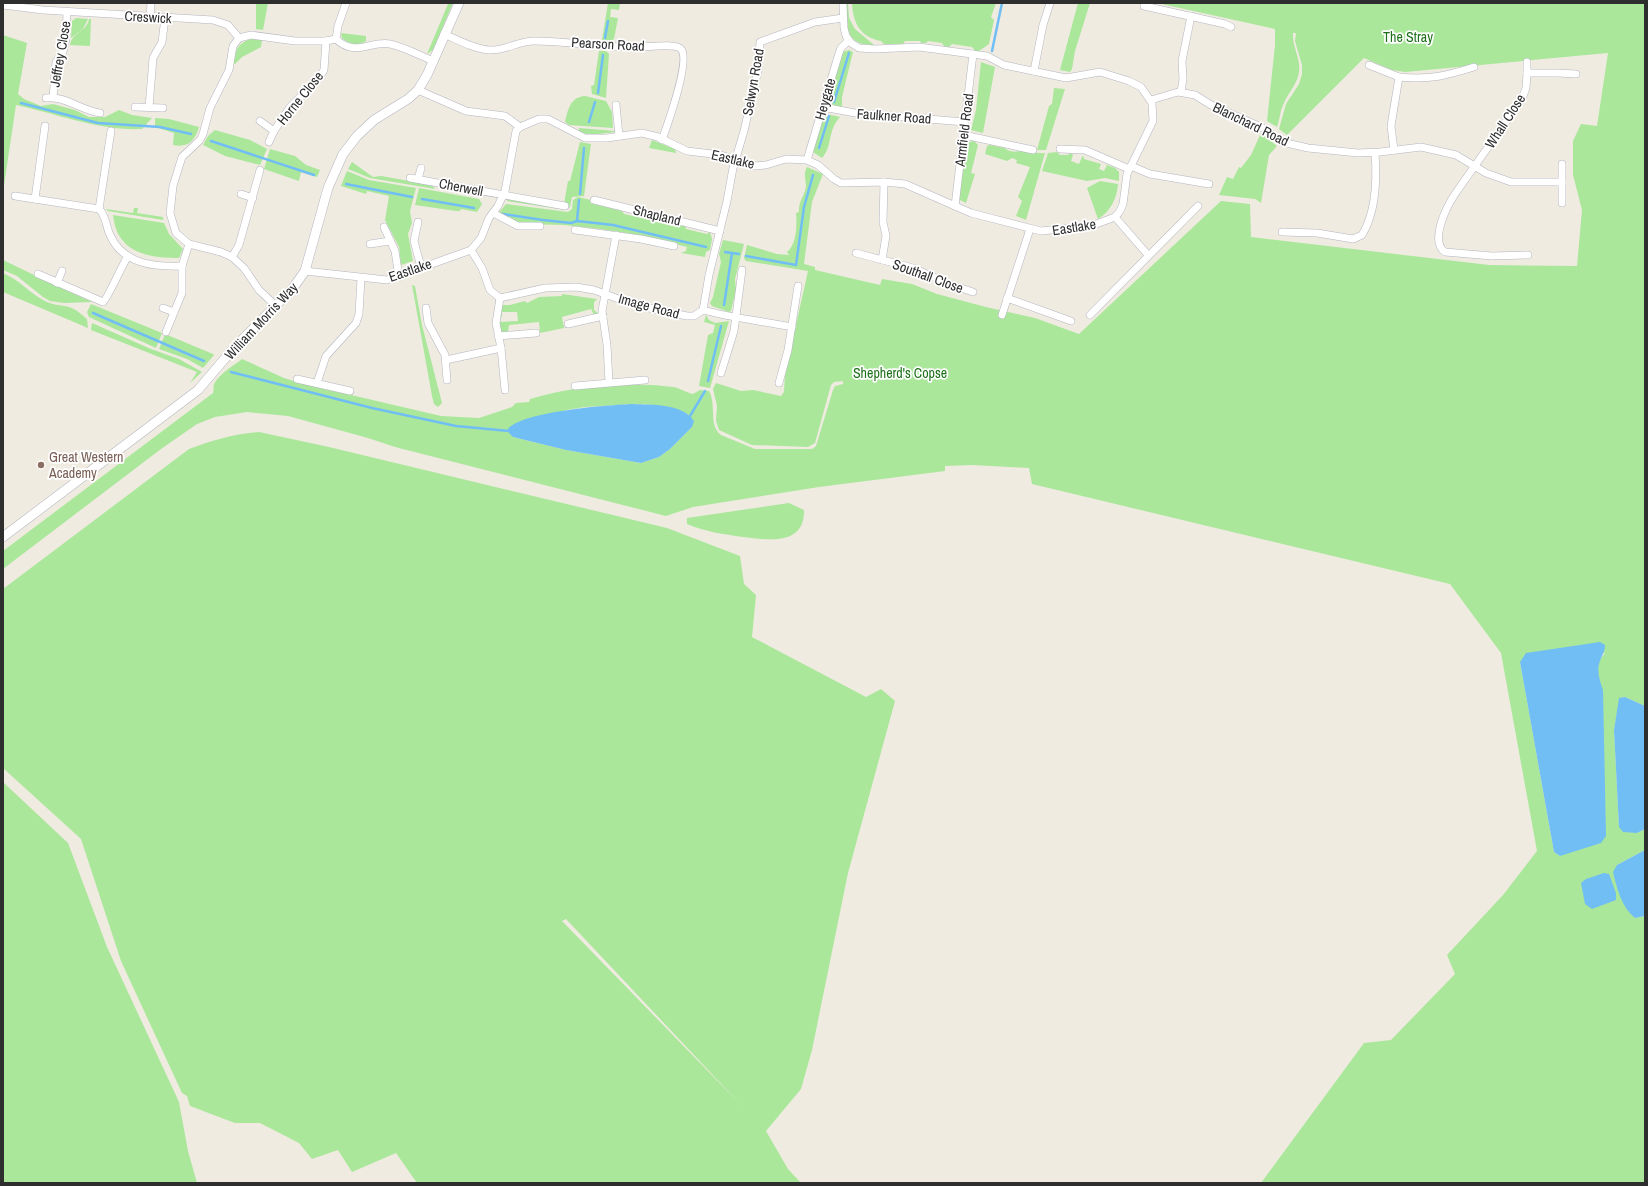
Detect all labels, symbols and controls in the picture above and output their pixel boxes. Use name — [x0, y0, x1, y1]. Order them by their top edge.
street label: Creswick — [124, 7, 172, 27]
street label: Jeffrey Close — [45, 20, 75, 88]
park label: The Stray — [1383, 28, 1433, 46]
street label: Pearson Road — [571, 33, 645, 55]
street label: Selwyn Road — [738, 47, 768, 117]
street label: Horne Close — [273, 68, 327, 128]
street label: Heygate — [810, 76, 840, 122]
street label: Whall Close — [1481, 90, 1529, 152]
street label: Armfield Road — [950, 92, 977, 169]
street label: Blanchard Road — [1210, 98, 1292, 150]
street label: Faulkner Road — [856, 104, 932, 128]
street label: Eastlake — [710, 145, 756, 173]
street label: Cherwell — [437, 174, 485, 200]
street label: Shapland — [631, 200, 683, 230]
street label: Eastlake — [1051, 215, 1097, 239]
street label: Eastlake — [386, 254, 434, 286]
street label: Southall Close — [890, 255, 966, 297]
street label: William Morris Way — [220, 278, 302, 364]
street label: Image Road — [616, 289, 682, 323]
park label: Shepherd's Copse — [853, 364, 947, 382]
place label: Great Western Academy — [48, 448, 123, 482]
marker: Great Western Academy — [36, 460, 46, 470]

